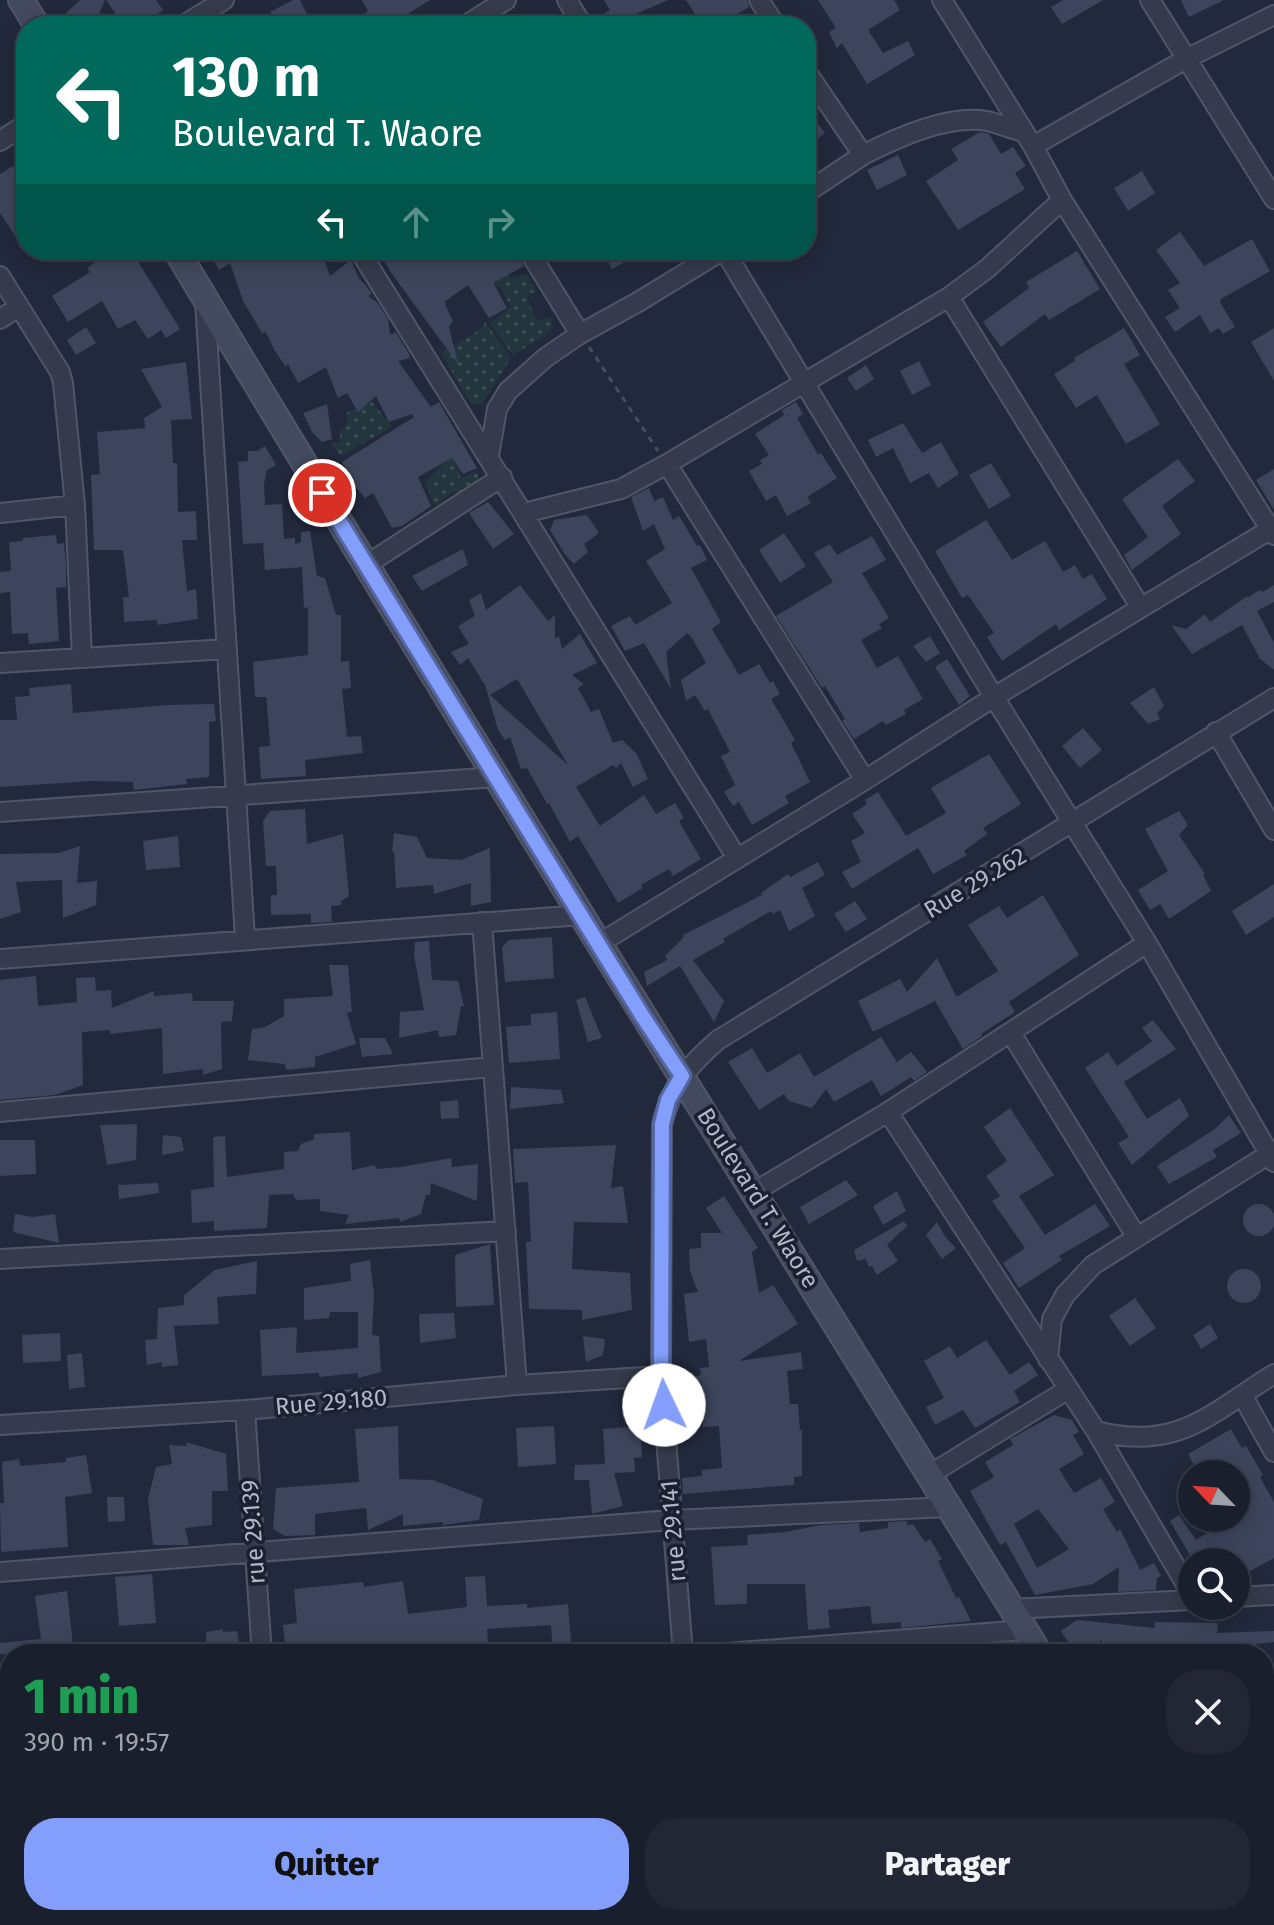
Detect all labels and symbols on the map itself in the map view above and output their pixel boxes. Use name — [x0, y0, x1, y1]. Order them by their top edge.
pin — [288, 459, 356, 527]
street label: Rue 29.262 — [919, 842, 1031, 924]
street label: Boulevard T. Waore — [691, 1103, 825, 1293]
position arrow — [622, 1363, 706, 1447]
street label: Rue 29.180 — [274, 1383, 388, 1421]
north arrow — [1178, 1460, 1250, 1532]
street label: rue 29.139 — [235, 1479, 271, 1585]
street label: rue 29.141 — [655, 1479, 691, 1583]

